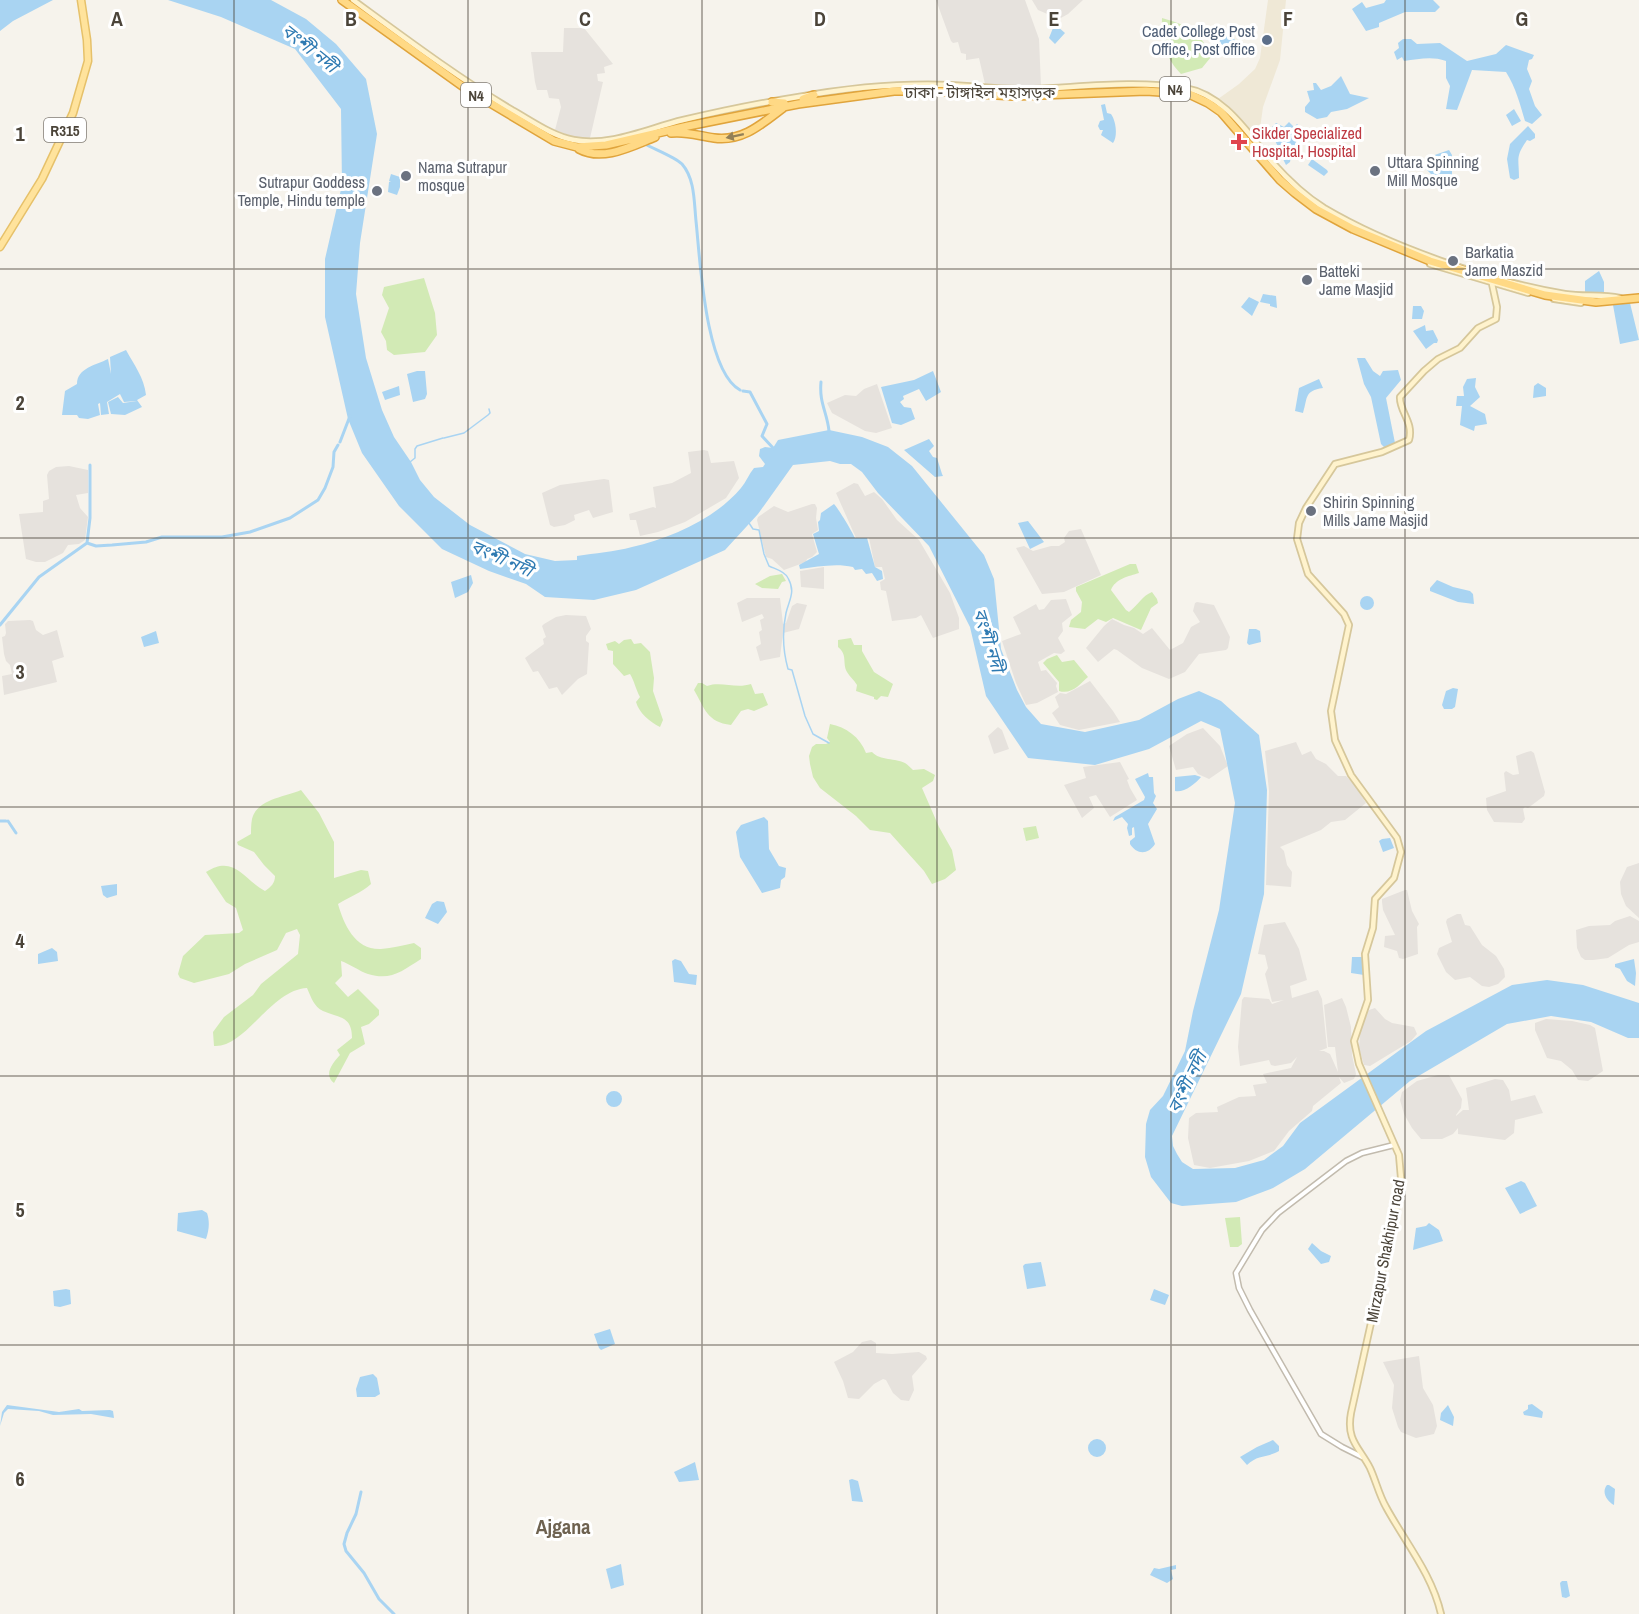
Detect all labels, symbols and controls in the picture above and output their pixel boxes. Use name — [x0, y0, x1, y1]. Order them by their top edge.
text: A — [111, 5, 123, 32]
text: B — [345, 5, 357, 32]
text: C — [579, 5, 591, 32]
text: D — [814, 5, 826, 32]
text: E — [1049, 5, 1060, 32]
text: F — [1283, 5, 1293, 32]
text: G — [1516, 5, 1528, 32]
water label: বংশী নদী — [277, 18, 346, 80]
place label: Cadet College Post Office, Post office — [1142, 20, 1255, 60]
marker: Cadet College Post Office, Post office — [1260, 33, 1274, 47]
road number: N4 — [1160, 77, 1190, 101]
street label: ঢাকা - টাঙ্গাইল মহাসড়ক — [904, 81, 1057, 103]
road number: N4 — [461, 83, 491, 107]
road number: R315 — [44, 118, 86, 142]
text: 1 — [15, 120, 25, 147]
place label: Sikder Specialized Hospital, Hospital — [1252, 122, 1362, 162]
one-way arrow — [726, 132, 744, 142]
marker: Sikder Specialized Hospital, Hospital — [1230, 133, 1248, 151]
place label: Uttara Spinning Mill Mosque — [1387, 151, 1480, 191]
place label: Nama Sutrapur mosque — [418, 156, 508, 196]
marker: Uttara Spinning Mill Mosque — [1368, 164, 1382, 178]
marker: Nama Sutrapur mosque — [399, 169, 413, 183]
place label: Sutrapur Goddess Temple, Hindu temple — [237, 171, 365, 211]
marker: Sutrapur Goddess Temple, Hindu temple — [370, 184, 384, 198]
place label: Barkatia Jame Maszid — [1465, 241, 1543, 281]
marker: Barkatia Jame Maszid — [1446, 254, 1460, 268]
place label: Batteki Jame Masjid — [1319, 260, 1393, 300]
marker: Batteki Jame Masjid — [1300, 273, 1314, 287]
text: 2 — [15, 389, 25, 416]
place label: Shirin Spinning Mills Jame Masjid — [1323, 491, 1428, 531]
marker: Shirin Spinning Mills Jame Masjid — [1304, 504, 1318, 518]
water label: বংশী নদী — [467, 533, 540, 584]
water label: বংশী নদী — [967, 605, 1011, 678]
text: 3 — [15, 658, 25, 685]
text: 4 — [15, 927, 25, 954]
water label: বংশী নদী — [1161, 1044, 1214, 1117]
street label: Mirzapur Shakhipur road — [1360, 1178, 1410, 1324]
text: 5 — [15, 1196, 25, 1223]
text: 6 — [15, 1465, 25, 1492]
district label: Ajgana — [536, 1513, 590, 1540]

